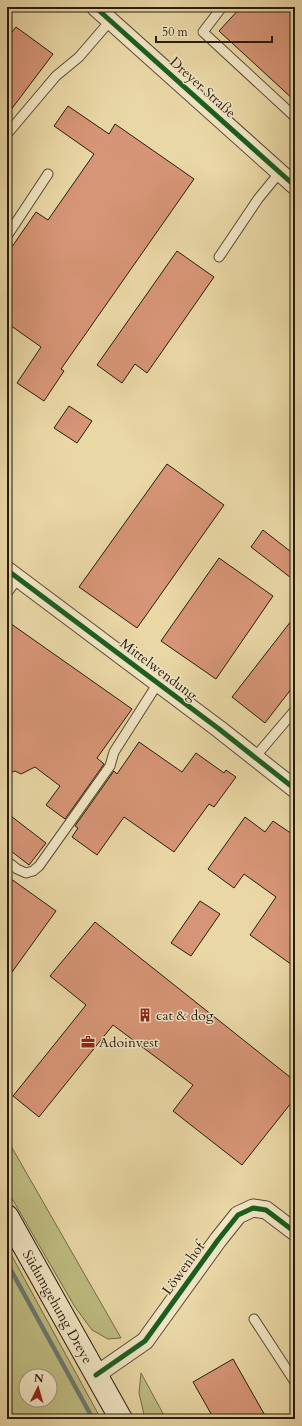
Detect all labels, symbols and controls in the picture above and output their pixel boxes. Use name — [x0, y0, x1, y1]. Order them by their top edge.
scale bar — [156, 18, 272, 44]
text: 50 m — [162, 24, 189, 40]
street label: Dreyer Straße — [166, 53, 240, 122]
street label: Mittelwendung — [116, 634, 201, 705]
place label: cat & dog — [156, 1006, 214, 1025]
building icon: cat & dog — [137, 1007, 153, 1023]
place label: Adoinvest — [99, 1033, 159, 1052]
office icon: Adoinvest — [80, 1034, 96, 1050]
street label: Löwenhof — [158, 1236, 211, 1299]
street label: Südumgehung Dreye — [18, 1247, 97, 1367]
north arrow — [18, 1368, 58, 1408]
text: N — [33, 1371, 45, 1386]

